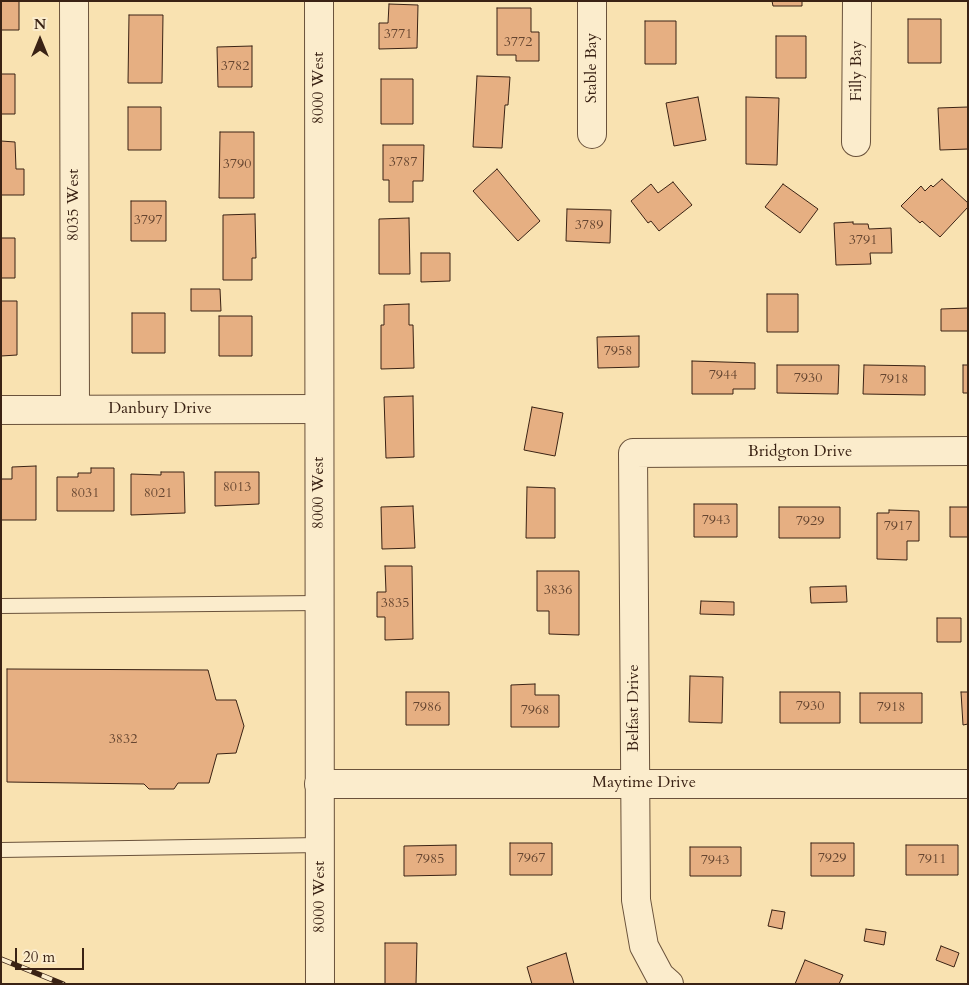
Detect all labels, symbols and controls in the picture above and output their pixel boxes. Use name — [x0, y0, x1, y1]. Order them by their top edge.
north arrow — [15, 15, 65, 65]
text: N — [34, 15, 46, 34]
house number: 3771 — [384, 27, 412, 43]
street label: Stable Bay — [582, 33, 602, 103]
house number: 3772 — [504, 35, 532, 51]
street label: Filly Bay — [847, 41, 867, 101]
street label: 8000 West — [309, 52, 329, 124]
house number: 3782 — [221, 59, 249, 75]
house number: 3787 — [389, 155, 417, 171]
house number: 3790 — [223, 157, 251, 173]
street label: 8035 West — [64, 169, 84, 241]
house number: 3797 — [134, 213, 162, 229]
house number: 3789 — [575, 218, 603, 234]
house number: 3791 — [849, 233, 877, 249]
house number: 7958 — [604, 344, 632, 360]
house number: 7944 — [709, 368, 737, 384]
house number: 7930 — [794, 371, 822, 387]
house number: 7918 — [880, 372, 908, 388]
street label: Danbury Drive — [108, 399, 212, 419]
street label: Bridgton Drive — [748, 442, 852, 462]
street label: 8000 West — [309, 457, 329, 529]
house number: 8013 — [223, 480, 251, 496]
house number: 8031 — [71, 486, 99, 502]
house number: 8021 — [144, 486, 172, 502]
house number: 7943 — [702, 513, 730, 529]
house number: 7929 — [796, 514, 824, 530]
house number: 7917 — [884, 519, 912, 535]
house number: 3836 — [544, 583, 572, 599]
house number: 3835 — [381, 596, 409, 612]
street label: Belfast Drive — [624, 664, 644, 752]
house number: 7930 — [796, 699, 824, 715]
house number: 7986 — [413, 700, 441, 716]
house number: 7918 — [877, 700, 905, 716]
house number: 7968 — [521, 703, 549, 719]
house number: 3832 — [109, 732, 137, 748]
street label: Maytime Drive — [592, 773, 696, 793]
house number: 7967 — [517, 851, 545, 867]
house number: 7929 — [818, 851, 846, 867]
house number: 7985 — [416, 852, 444, 868]
house number: 7911 — [918, 852, 946, 868]
house number: 7943 — [701, 853, 729, 869]
street label: 8000 West — [310, 861, 330, 933]
scale bar — [18, 938, 86, 970]
text: 20 m — [23, 947, 55, 967]

